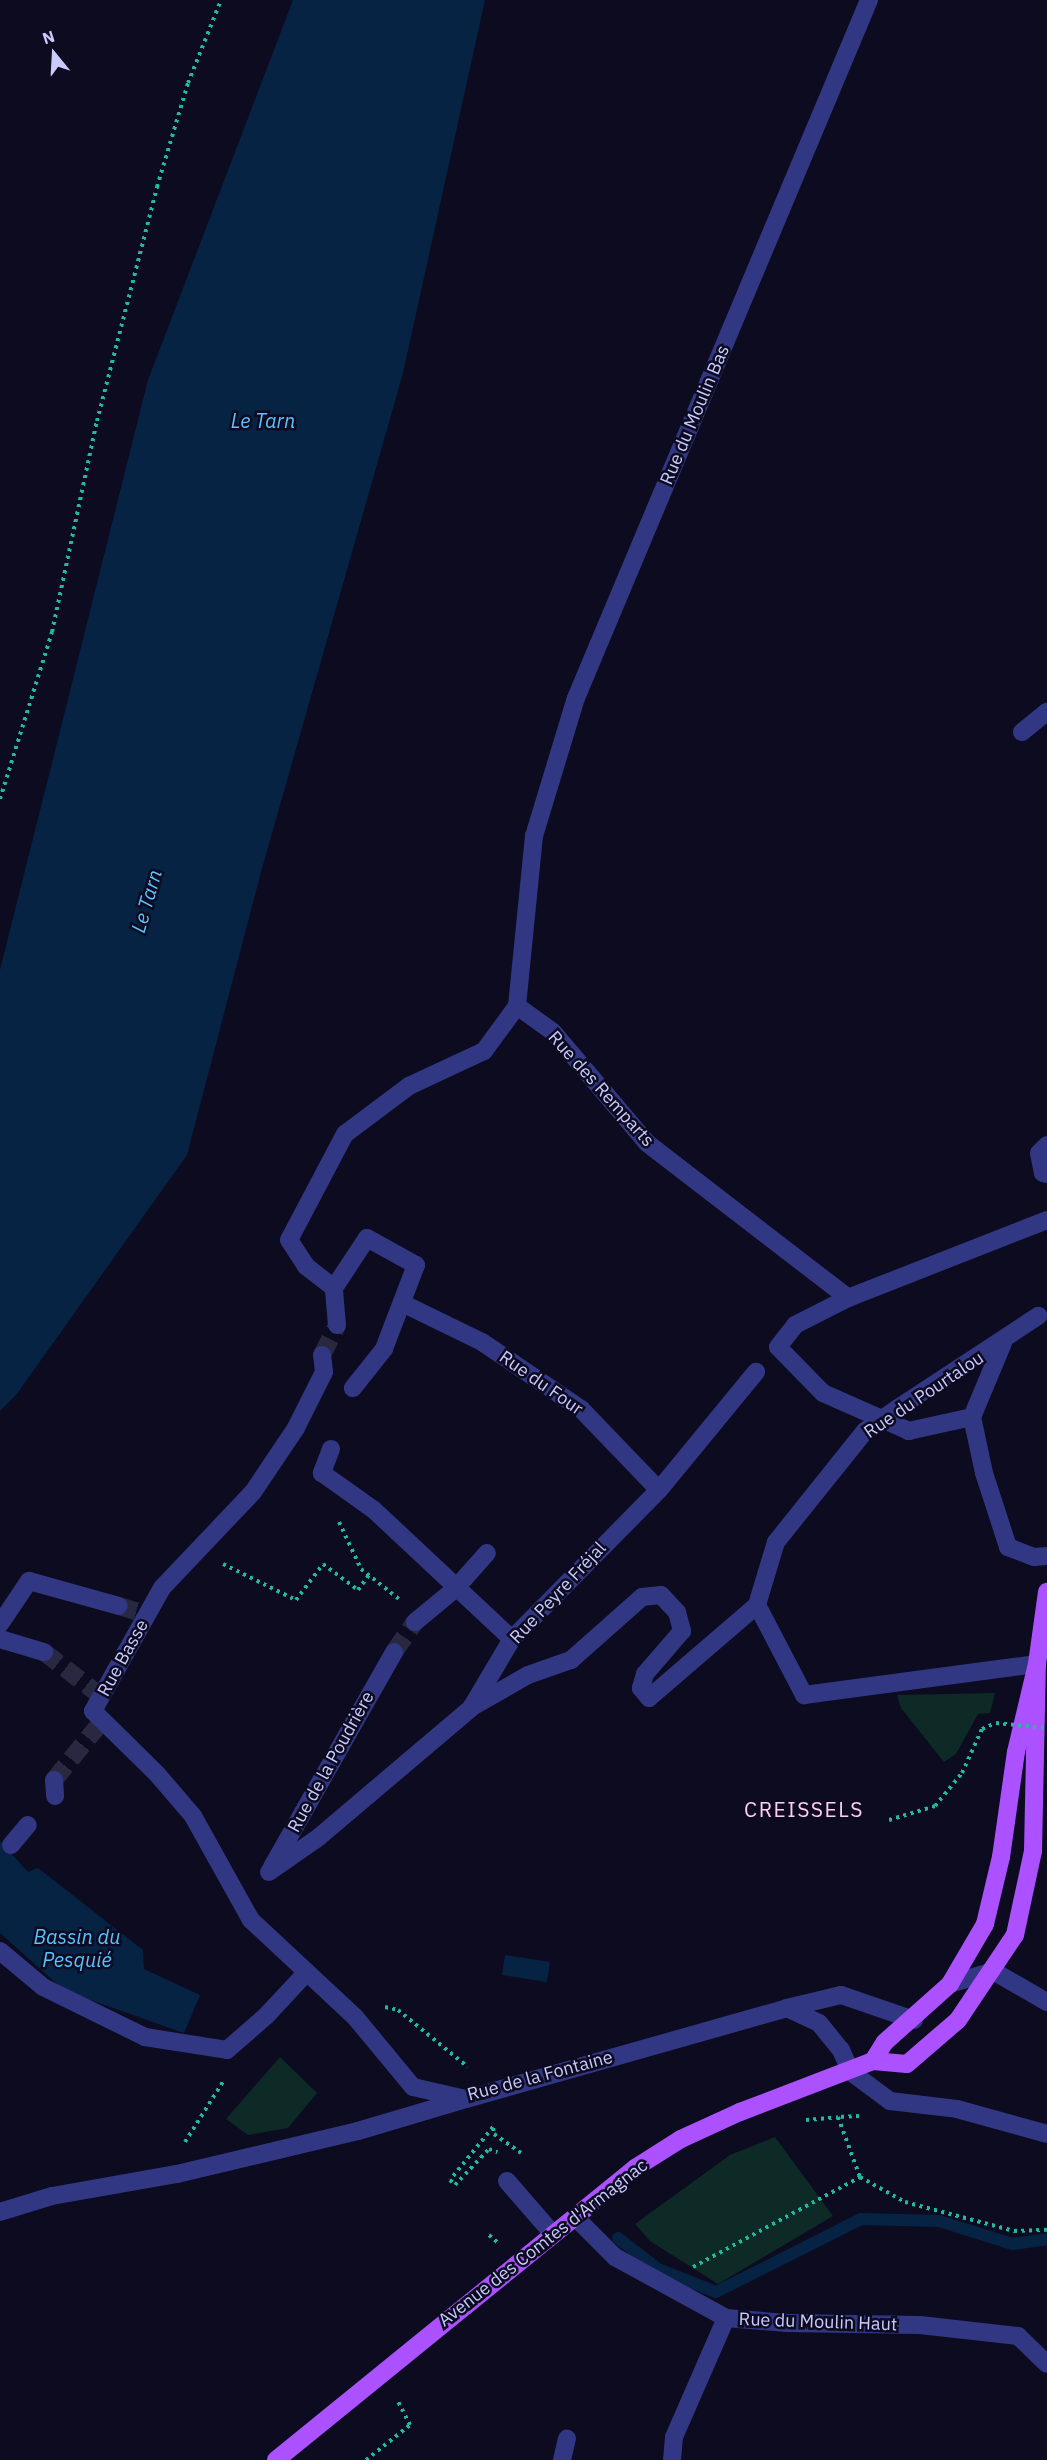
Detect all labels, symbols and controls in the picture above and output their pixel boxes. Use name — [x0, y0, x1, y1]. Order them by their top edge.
north arrow — [24, 24, 84, 84]
text: N — [40, 26, 57, 48]
street label: Rue du Moulin Bas — [656, 342, 734, 488]
water label: Le Tarn — [231, 408, 295, 432]
water label: Le Tarn — [126, 867, 166, 935]
street label: Rue des Remparts — [544, 1027, 658, 1151]
street label: Rue du Four — [495, 1346, 587, 1420]
street label: Rue du Pourtalou — [860, 1347, 988, 1443]
street label: Rue Peyre Fréjal — [505, 1538, 611, 1648]
street label: Rue Basse — [93, 1616, 153, 1700]
street label: Rue de la Poudrière — [283, 1688, 379, 1836]
district label: CREISSELS — [744, 1796, 864, 1822]
water label: Bassin du Pesquié — [33, 1925, 121, 1972]
street label: Rue de la Fontaine — [465, 2046, 615, 2106]
street label: Avenue des Comtes d'Armagnac — [434, 2155, 652, 2331]
street label: Rue du Moulin Haut — [738, 2308, 898, 2336]

